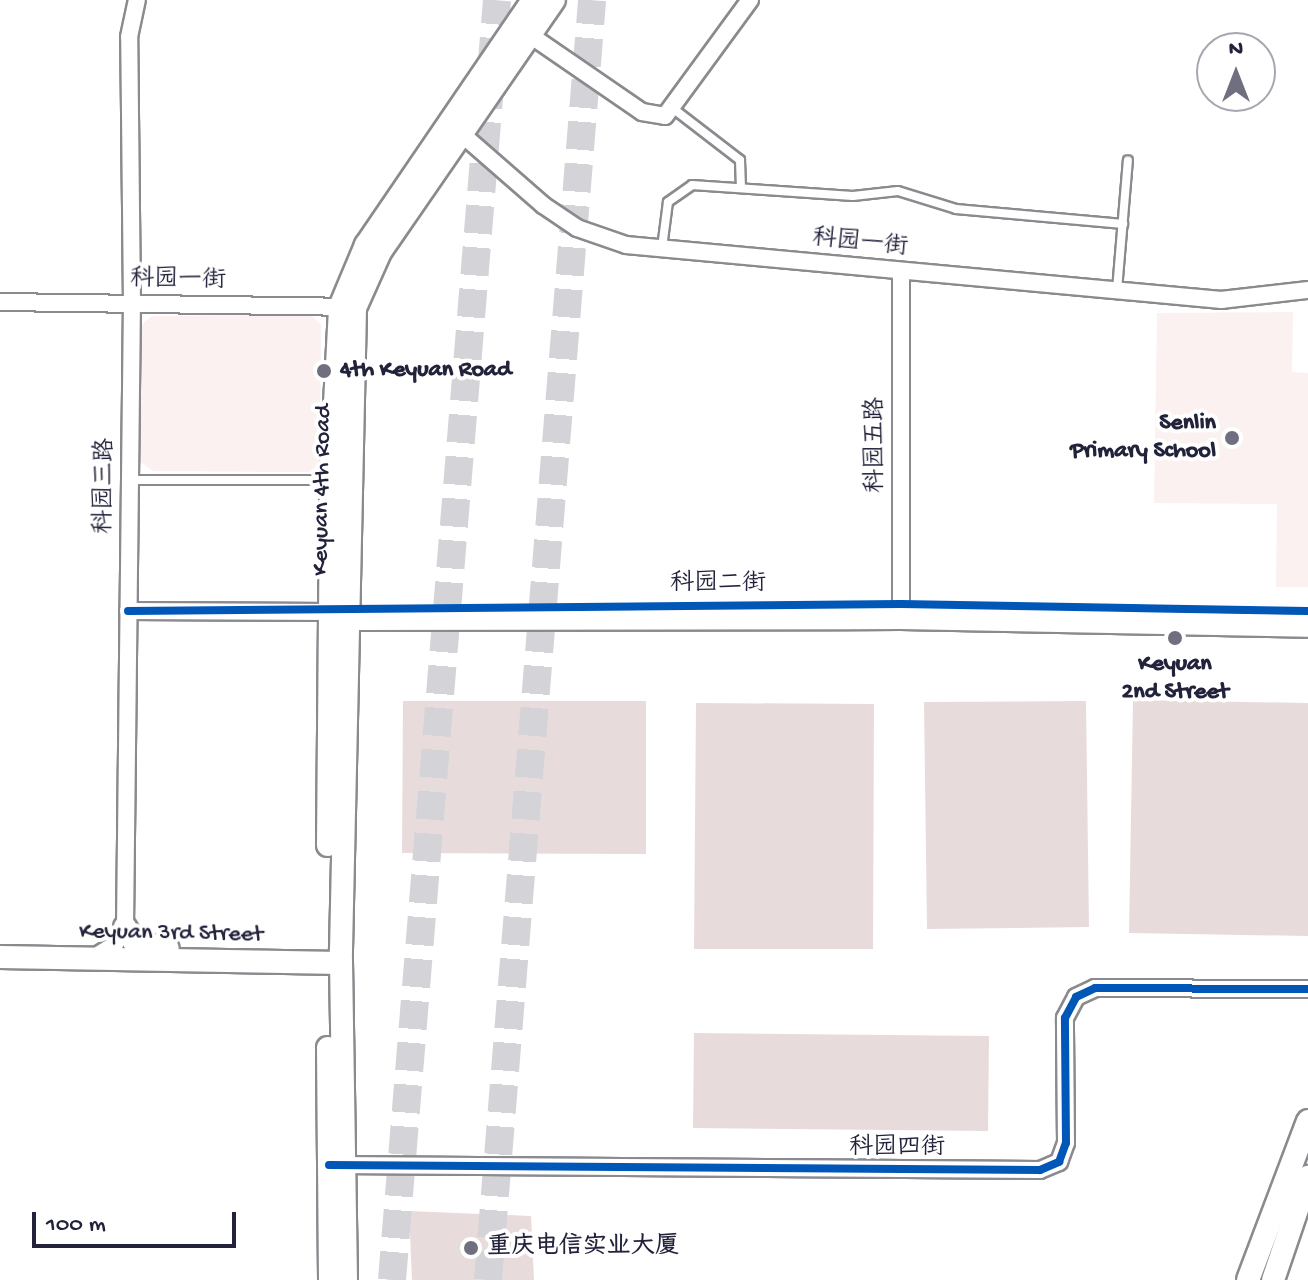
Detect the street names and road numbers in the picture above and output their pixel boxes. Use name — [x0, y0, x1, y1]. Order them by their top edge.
street label: 科园一街 — [811, 225, 909, 263]
street label: 科园一街 — [130, 266, 226, 296]
street label: 科园五路 — [863, 397, 891, 493]
street label: Keyuan 4th Road — [307, 404, 339, 576]
street label: 科园三路 — [91, 438, 121, 534]
street label: 科园二街 — [670, 571, 766, 599]
street label: Keyuan 3rd Street — [79, 918, 263, 950]
street label: 科园四街 — [849, 1135, 945, 1163]

